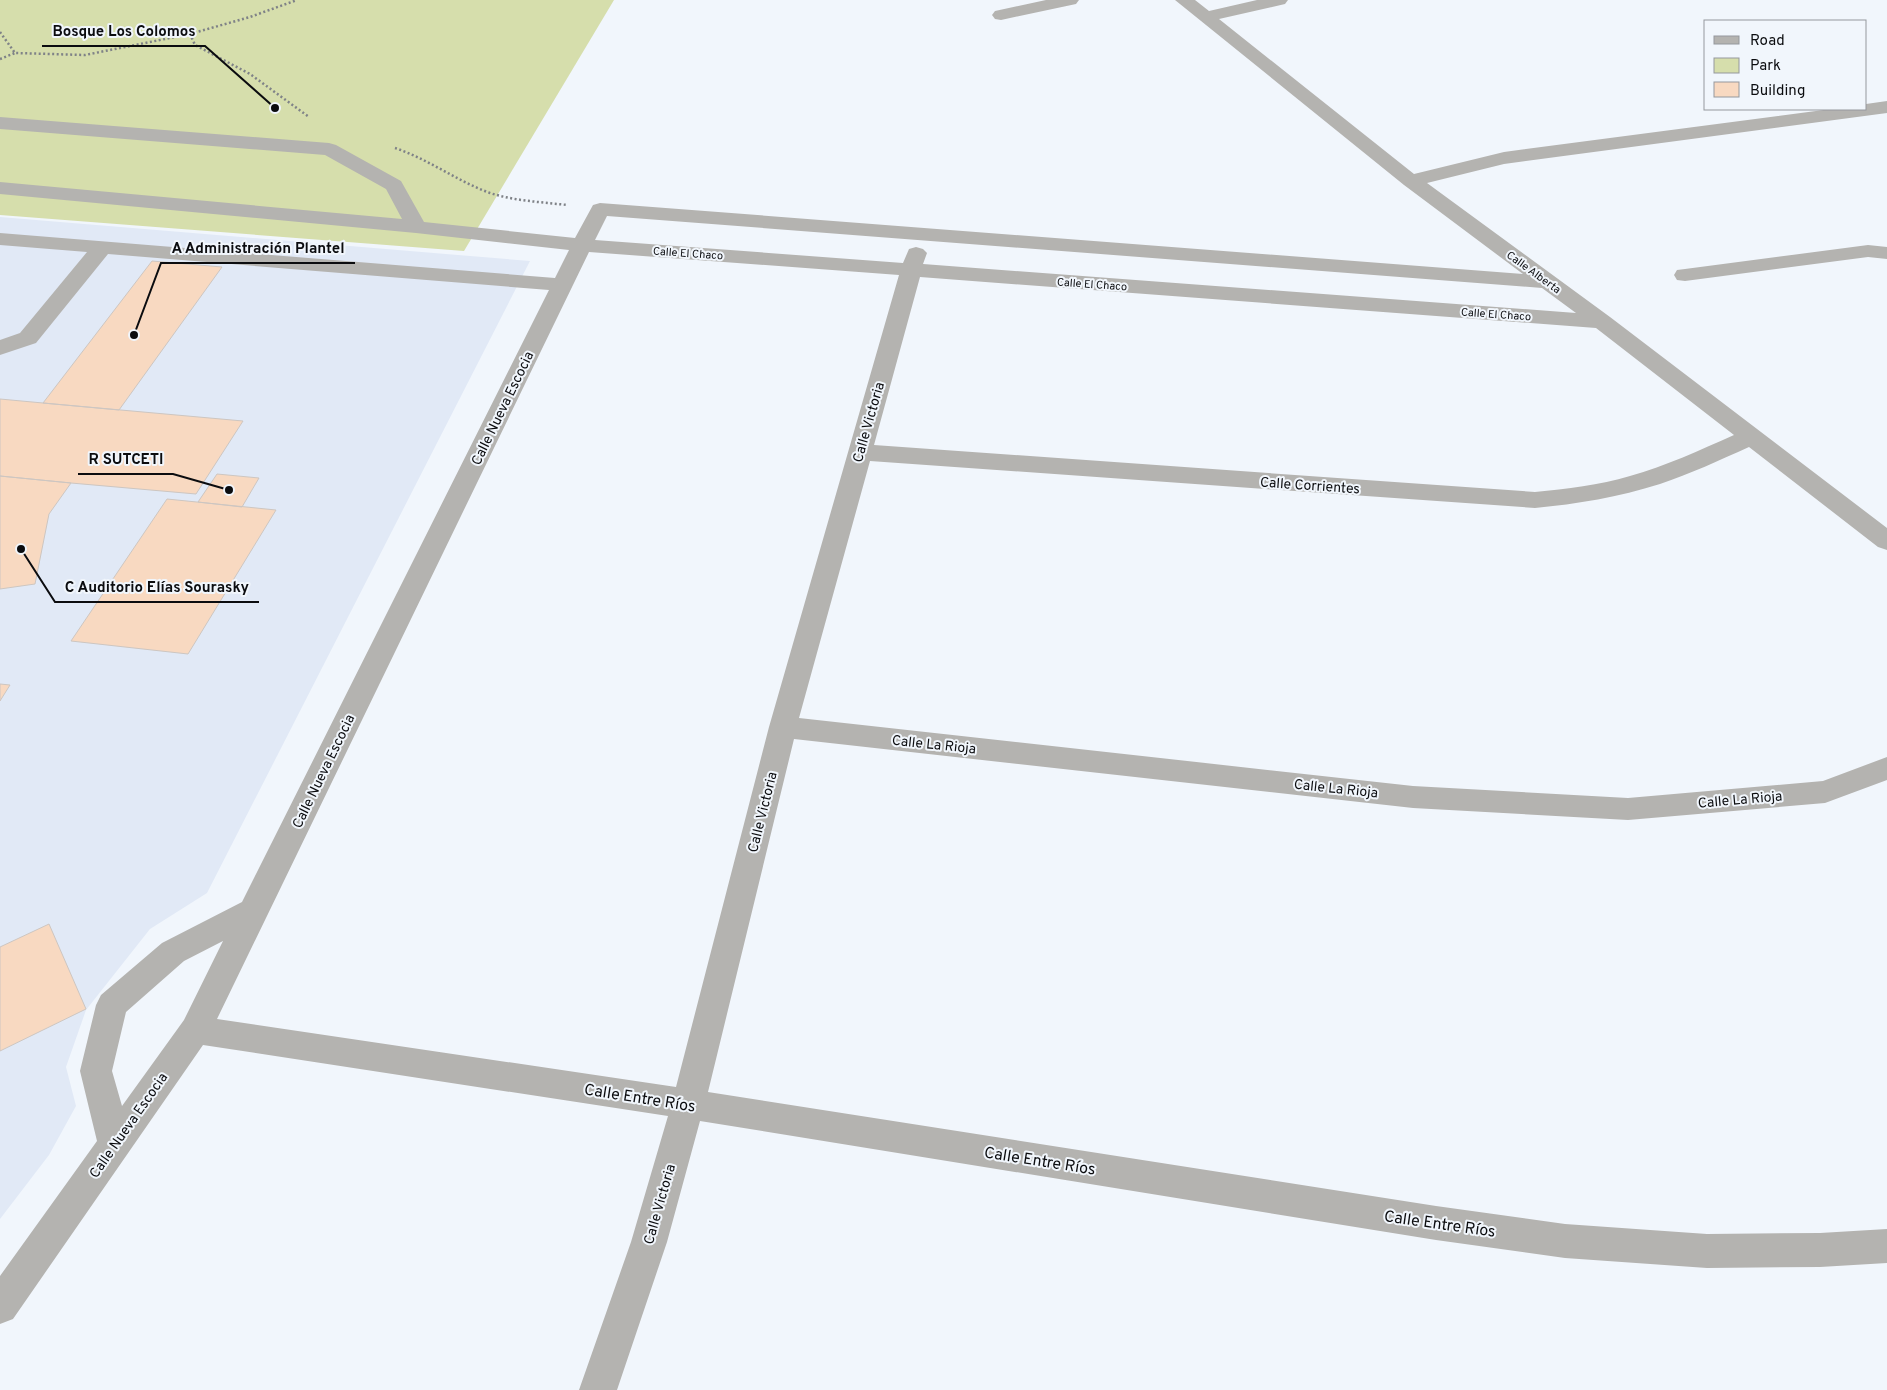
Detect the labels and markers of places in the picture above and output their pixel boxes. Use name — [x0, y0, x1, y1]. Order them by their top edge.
callout: Bosque Los Colomos — [42, 16, 205, 46]
callout: A Administración Plantel — [161, 233, 355, 263]
callout: R SUTCETI — [78, 444, 173, 474]
callout: C Auditorio Elías Sourasky — [55, 572, 259, 602]

